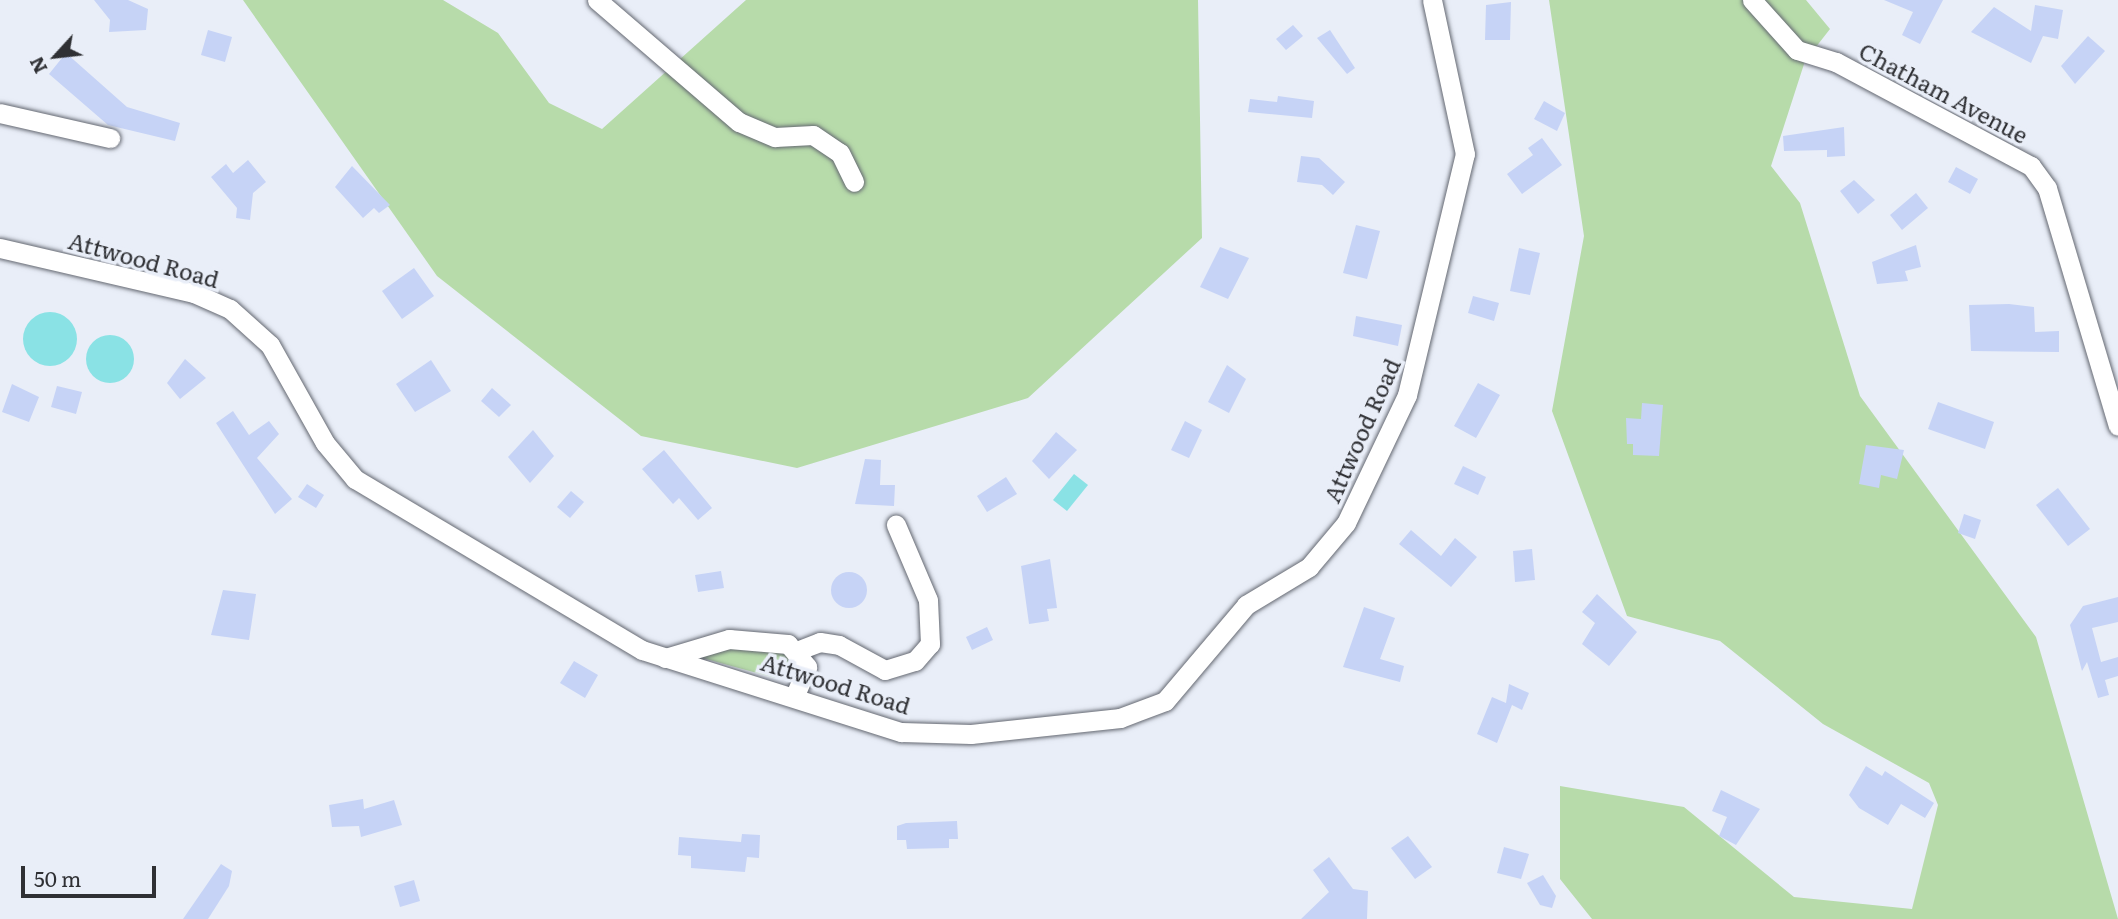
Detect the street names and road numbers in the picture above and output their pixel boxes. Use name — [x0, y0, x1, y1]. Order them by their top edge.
street label: Chatham Avenue — [1855, 36, 2033, 148]
street label: Attwood Road — [66, 226, 222, 292]
street label: Attwood Road — [1317, 354, 1405, 506]
street label: Attwood Road — [758, 647, 914, 719]

